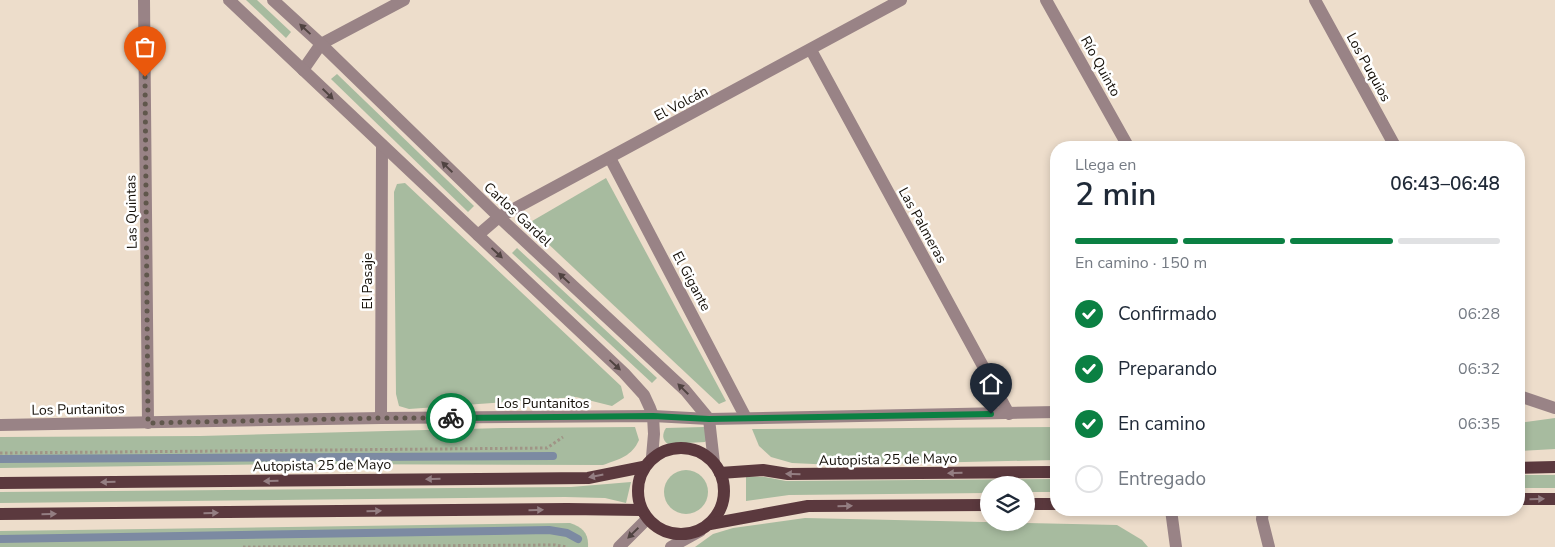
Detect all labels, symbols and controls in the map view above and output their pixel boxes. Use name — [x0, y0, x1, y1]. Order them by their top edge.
one-way arrow — [299, 23, 311, 35]
pin — [124, 26, 166, 77]
street label: Los Puquios — [1342, 29, 1395, 105]
icon: bag — [131, 33, 159, 61]
street label: Río Quinto — [1076, 33, 1125, 100]
street label: El Volcán — [651, 81, 711, 126]
one-way arrow — [322, 88, 334, 100]
text: Llega en — [1075, 154, 1136, 176]
one-way arrow — [441, 161, 453, 173]
text: 06:43–06:48 — [1390, 171, 1500, 197]
text: 2 min — [1075, 173, 1157, 216]
street label: Las Quintas — [121, 174, 142, 249]
street label: Carlos Gardel — [480, 178, 556, 251]
street label: Las Palmeras — [894, 184, 951, 267]
one-way arrow — [491, 247, 503, 259]
street label: El Gigante — [668, 248, 715, 314]
text: En camino · 150 m — [1075, 252, 1207, 274]
street label: El Pasaje — [358, 253, 377, 309]
one-way arrow — [559, 272, 571, 284]
icon: check — [1075, 300, 1103, 328]
text: Confirmado — [1118, 301, 1217, 327]
text: 06:28 — [1458, 303, 1500, 325]
icon: check — [1075, 355, 1103, 383]
text: Preparando — [1118, 356, 1217, 382]
text: 06:32 — [1458, 358, 1500, 380]
one-way arrow — [609, 359, 621, 371]
pin — [970, 363, 1012, 414]
icon: home — [977, 370, 1005, 398]
one-way arrow — [678, 383, 690, 395]
courier — [426, 393, 476, 443]
street label: Los Puntanitos — [496, 394, 590, 413]
street label: Los Puntanitos — [31, 399, 125, 420]
icon: bike — [437, 404, 465, 432]
icon: check — [1075, 410, 1103, 438]
text: En camino — [1118, 411, 1206, 437]
text: 06:35 — [1458, 413, 1500, 435]
street label: Autopista 25 de Mayo — [819, 449, 958, 470]
street label: Autopista 25 de Mayo — [253, 455, 392, 476]
text: Entregado — [1118, 466, 1206, 492]
one-way arrow — [947, 469, 963, 477]
one-way arrow — [784, 470, 800, 478]
one-way arrow — [588, 472, 603, 480]
one-way arrow — [425, 475, 441, 483]
map controls — [980, 476, 1035, 531]
button: layers — [980, 476, 1035, 531]
one-way arrow — [263, 477, 279, 485]
one-way arrow — [100, 478, 116, 486]
one-way arrow — [1529, 495, 1545, 503]
one-way arrow — [837, 502, 853, 510]
one-way arrow — [528, 505, 544, 513]
one-way arrow — [366, 507, 382, 515]
one-way arrow — [203, 508, 219, 516]
one-way arrow — [41, 510, 57, 518]
one-way arrow — [627, 527, 639, 539]

